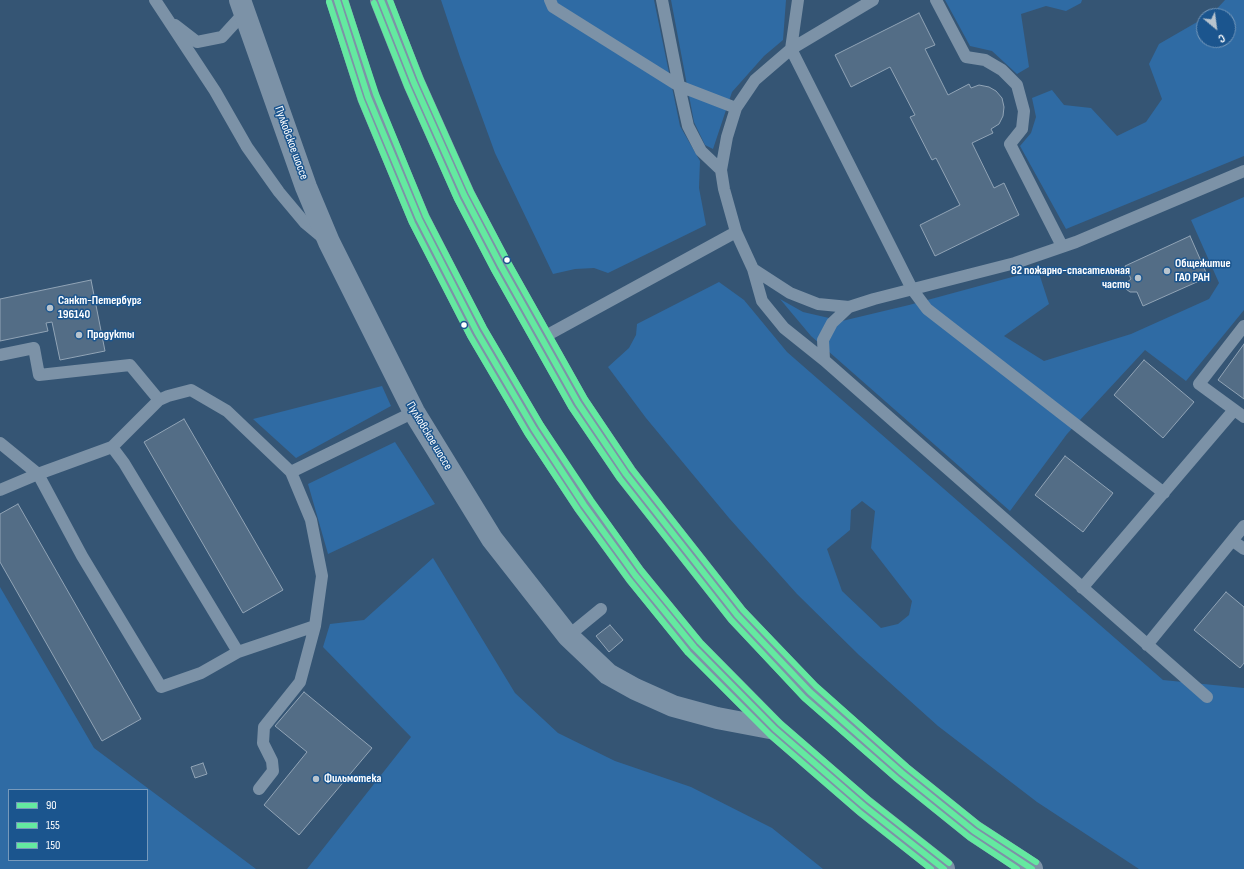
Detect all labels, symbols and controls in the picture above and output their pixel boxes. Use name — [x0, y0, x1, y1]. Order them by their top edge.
north arrow — [1196, 8, 1236, 48]
text: С — [1216, 31, 1227, 45]
street label: Пулковское шоссе — [271, 104, 311, 182]
unlabelled marker — [502, 255, 512, 265]
place label: Общежитие ГАО РАН — [1175, 257, 1231, 285]
place label: 82 пожарно-спасательная часть — [1011, 264, 1130, 292]
marker: Общежитие ГАО РАН — [1162, 266, 1172, 276]
marker: 82 пожарно-спасательная часть — [1133, 273, 1143, 283]
place label: Санкт-Петербург 196140 — [58, 294, 142, 322]
marker: Санкт-Петербург 196140 — [45, 303, 55, 313]
unlabelled marker — [459, 320, 469, 330]
place label: Продукты — [87, 328, 134, 342]
marker: Продукты — [74, 330, 84, 340]
street label: Пулковское шоссе — [403, 399, 455, 473]
place label: Фильмотека — [324, 772, 381, 786]
marker: Фильмотека — [311, 774, 321, 784]
legend — [8, 789, 148, 861]
text: 90 — [46, 798, 57, 813]
text: 155 — [46, 818, 60, 833]
text: 150 — [46, 838, 60, 853]

